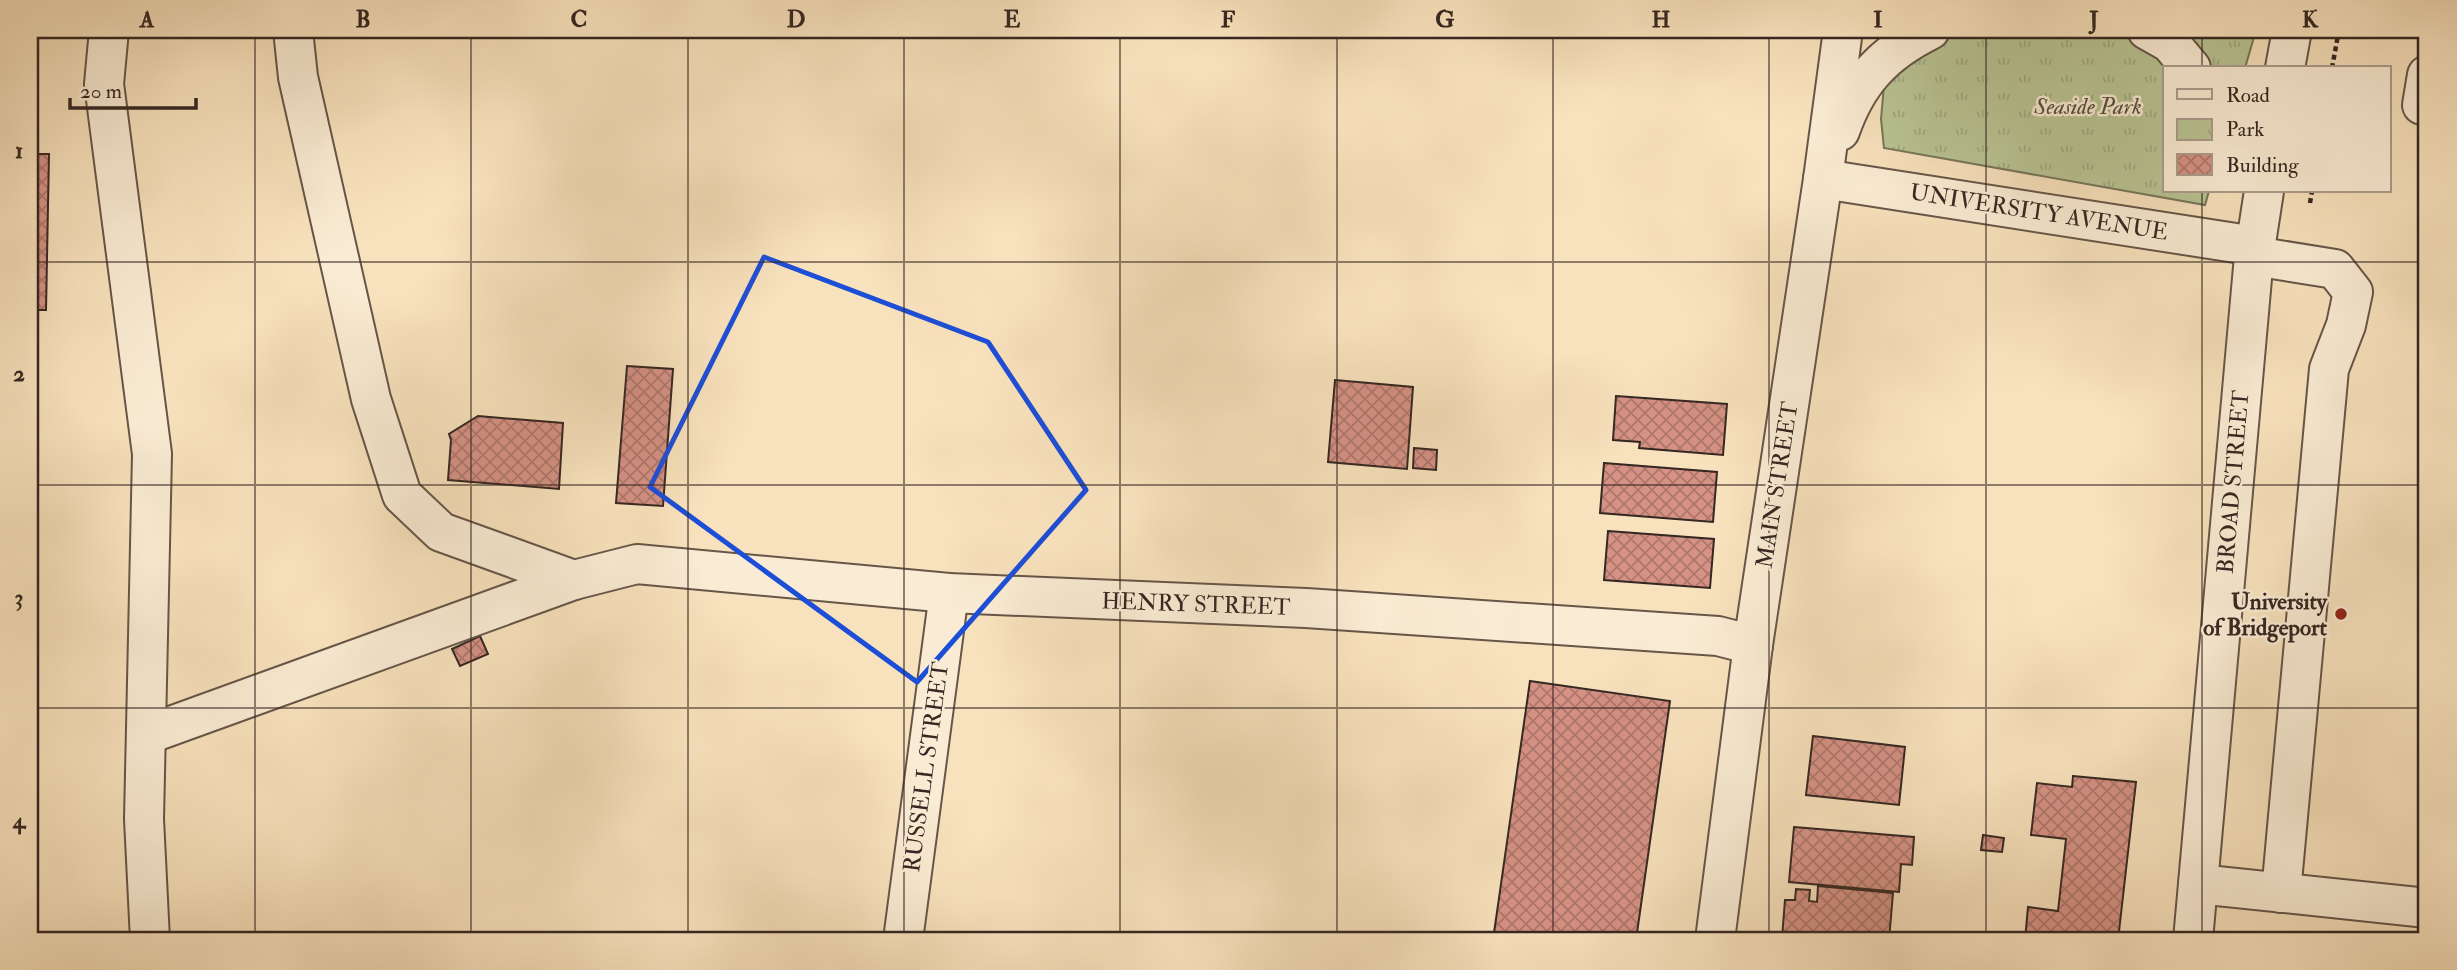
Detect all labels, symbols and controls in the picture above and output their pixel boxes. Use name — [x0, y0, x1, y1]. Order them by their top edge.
text: A — [139, 5, 155, 34]
text: B — [355, 5, 371, 34]
text: C — [571, 5, 587, 34]
text: D — [787, 5, 805, 34]
text: E — [1004, 5, 1021, 34]
text: F — [1221, 5, 1236, 34]
text: G — [1435, 5, 1455, 34]
text: H — [1652, 5, 1671, 34]
text: I — [1873, 5, 1883, 34]
text: J — [2088, 5, 2099, 35]
text: K — [2302, 5, 2319, 34]
scale bar — [70, 66, 196, 110]
legend — [2163, 66, 2390, 192]
text: 20 m — [80, 78, 122, 105]
text: Road — [2226, 82, 2271, 109]
park label: Seaside Park — [2033, 92, 2142, 121]
text: Park — [2226, 116, 2264, 143]
text: 1 — [15, 136, 23, 165]
text: Building — [2226, 152, 2299, 179]
street label: UNIVERSITY AVENUE — [1908, 177, 2170, 247]
text: 2 — [13, 359, 25, 388]
street label: BROAD STREET — [2211, 389, 2255, 575]
street label: MAIN STREET — [1750, 400, 1804, 570]
text: 3 — [15, 583, 23, 612]
street label: HENRY STREET — [1101, 586, 1291, 622]
place label: University of Bridgeport — [2203, 587, 2328, 643]
marker: University of Bridgeport — [2333, 606, 2349, 622]
street label: RUSSELL STREET — [897, 660, 955, 874]
text: 4 — [12, 806, 27, 835]

